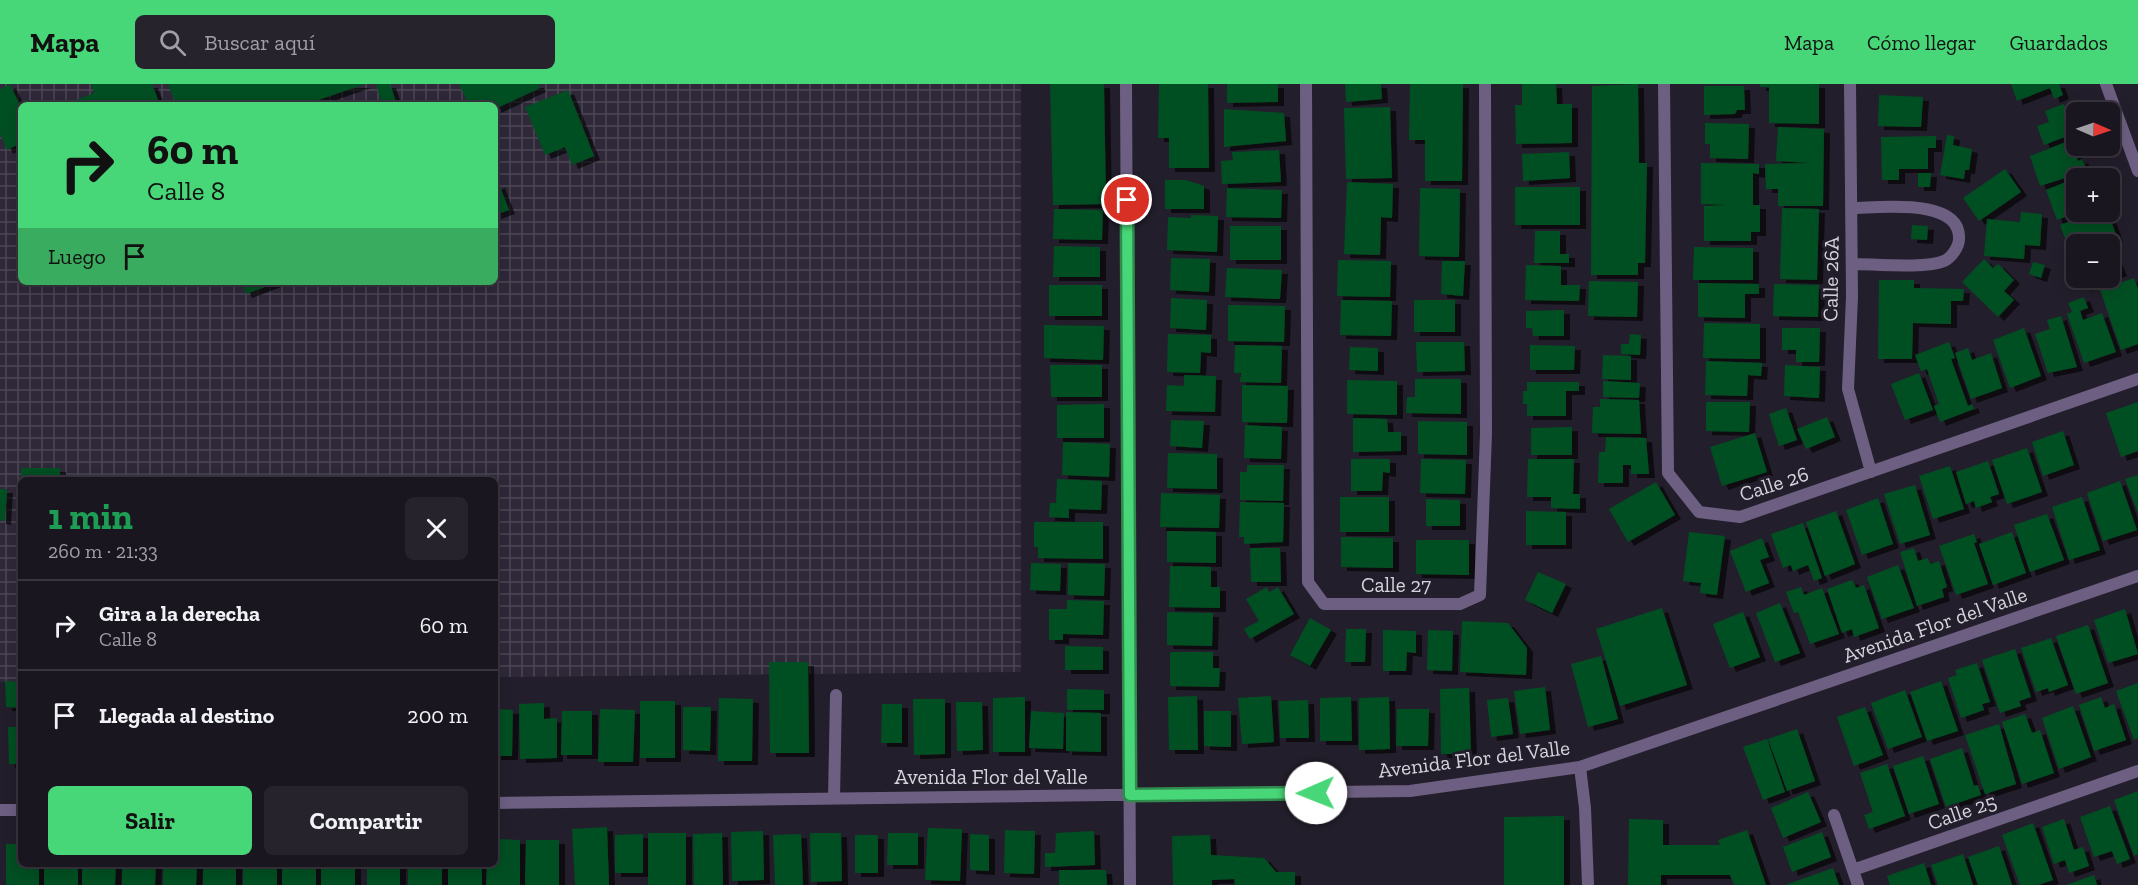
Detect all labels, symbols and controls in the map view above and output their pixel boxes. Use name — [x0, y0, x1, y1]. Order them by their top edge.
search box — [135, 15, 555, 69]
text: Mapa — [30, 26, 99, 59]
icon: search — [156, 26, 189, 59]
text: Buscar aquí — [204, 29, 315, 56]
text: Mapa — [1784, 30, 1834, 55]
text: Cómo llegar — [1867, 30, 1977, 55]
text: Guardados — [2010, 30, 2108, 55]
north arrow — [2066, 102, 2120, 156]
map controls — [2066, 102, 2120, 288]
text: 60 m — [147, 124, 238, 175]
icon: right — [48, 126, 126, 204]
button: + — [2066, 168, 2120, 222]
pin — [1101, 174, 1152, 225]
text: Calle 8 — [147, 175, 225, 207]
icon: arrive — [1110, 183, 1143, 216]
button: − — [2066, 234, 2120, 288]
street label: Calle 26A — [1817, 236, 1844, 322]
icon: arrive — [118, 240, 151, 273]
text: Luego — [48, 243, 106, 270]
street label: Calle 26 — [1736, 461, 1812, 506]
text: 1 min — [48, 495, 133, 538]
button: close — [405, 497, 468, 560]
text: 260 m · 21:33 — [48, 539, 158, 563]
street label: Calle 27 — [1361, 572, 1431, 597]
street label: Avenida Flor del Valle — [1840, 581, 2030, 668]
text: Gira a la derecha — [99, 600, 260, 627]
icon: right — [48, 609, 81, 642]
text: 60 m — [420, 612, 468, 639]
text: Calle 8 — [99, 627, 157, 651]
icon: arrive — [48, 699, 81, 732]
text: Llegada al destino — [99, 702, 274, 729]
text: 200 m — [407, 702, 468, 729]
street label: Avenida Flor del Valle — [1377, 734, 1571, 783]
position arrow — [1284, 761, 1348, 825]
street label: Avenida Flor del Valle — [894, 764, 1088, 789]
button: Salir — [48, 786, 252, 855]
button: Compartir — [264, 786, 468, 855]
street label: Calle 25 — [1924, 788, 2000, 835]

